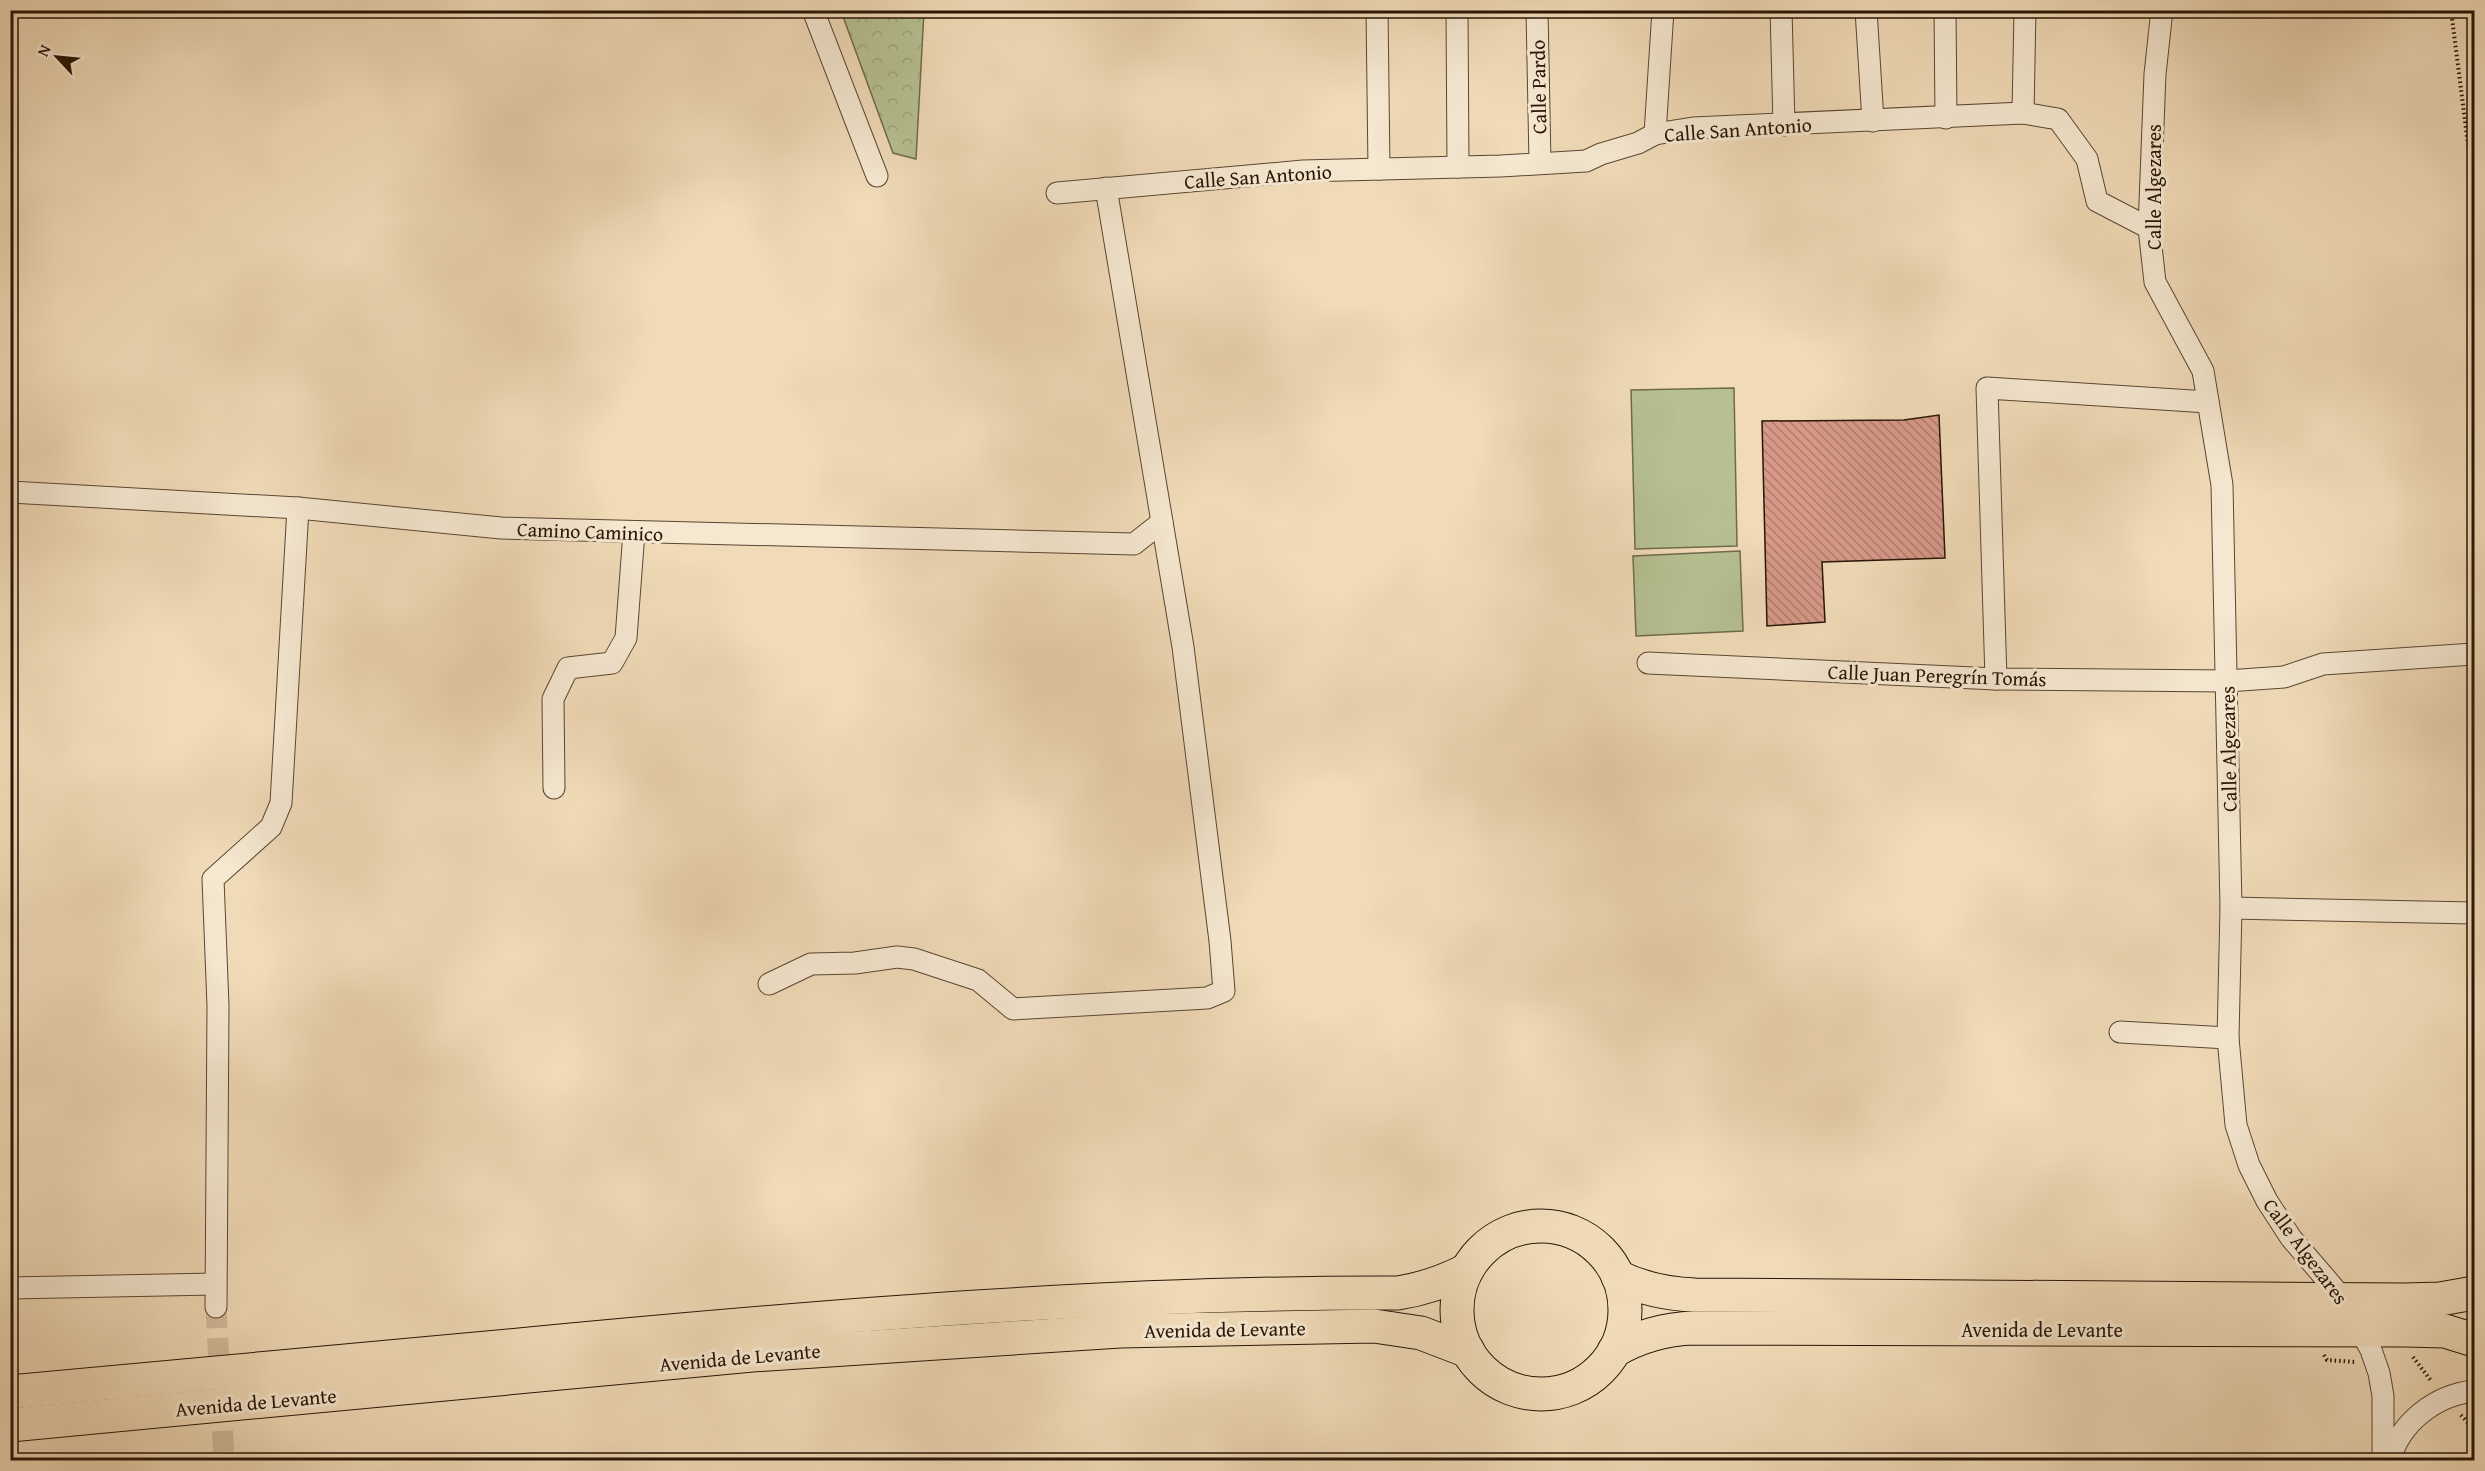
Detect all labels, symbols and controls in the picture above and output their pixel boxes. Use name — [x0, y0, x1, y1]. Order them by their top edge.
north arrow — [27, 27, 87, 87]
text: N — [30, 40, 57, 60]
street label: Calle Pardo — [1523, 40, 1553, 134]
street label: Calle San Antonio — [1663, 109, 1813, 149]
street label: Calle Algezares — [2139, 124, 2168, 250]
street label: Calle San Antonio — [1183, 156, 1333, 196]
street label: Camino Caminico — [516, 514, 664, 548]
street label: Calle Juan Peregrín Tomás — [1827, 657, 2047, 693]
street label: Calle Algezares — [2212, 686, 2244, 812]
street label: Calle Algezares — [2257, 1192, 2355, 1310]
street label: Avenida de Levante — [1144, 1313, 1306, 1345]
street label: Avenida de Levante — [1961, 1315, 2123, 1344]
street label: Avenida de Levante — [658, 1336, 822, 1378]
street label: Avenida de Levante — [174, 1381, 338, 1423]

